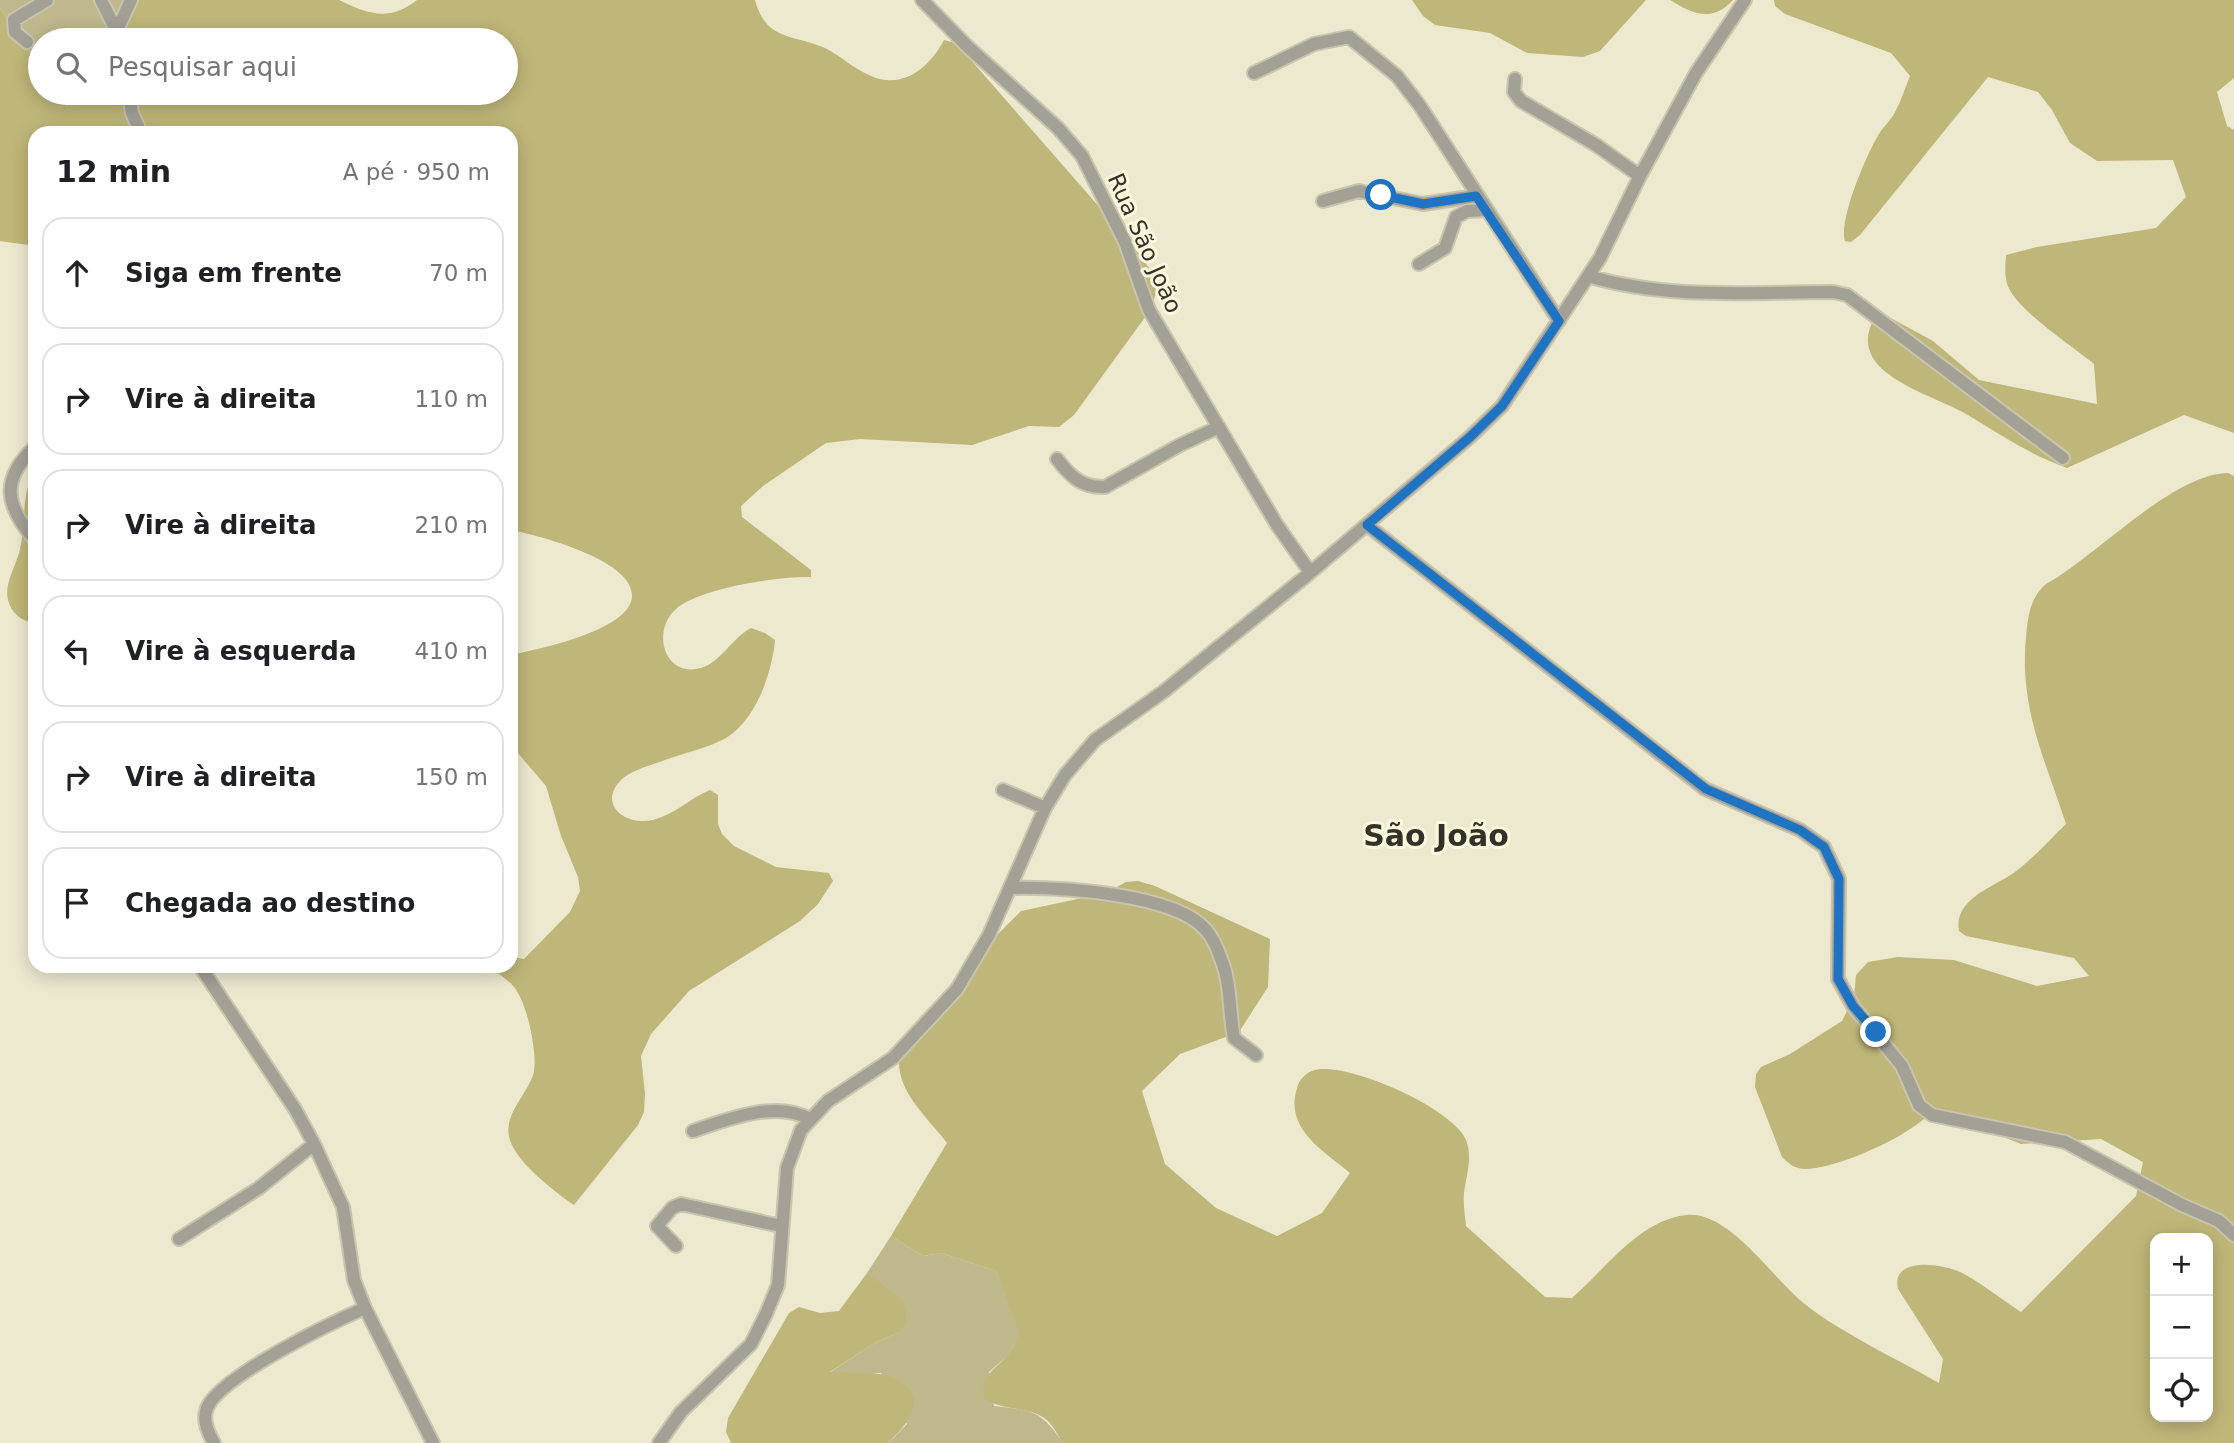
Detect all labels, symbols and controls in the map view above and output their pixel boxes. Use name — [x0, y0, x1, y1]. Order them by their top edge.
search box — [28, 28, 518, 105]
icon: search — [52, 48, 90, 86]
text: Pesquisar aqui — [108, 52, 297, 82]
text: 12 min — [56, 154, 171, 189]
text: A pé · 950 m — [343, 159, 490, 185]
street label: Rua São João — [1103, 169, 1187, 317]
route start — [1365, 179, 1396, 210]
icon: ahead — [58, 254, 96, 292]
text: Siga em frente — [125, 258, 342, 288]
text: 70 m — [429, 260, 488, 286]
icon: right — [58, 380, 96, 418]
text: Vire à direita — [125, 384, 317, 414]
text: 110 m — [414, 386, 488, 412]
icon: right — [58, 506, 96, 544]
text: Vire à direita — [125, 510, 317, 540]
text: 210 m — [414, 512, 488, 538]
icon: left — [58, 632, 96, 670]
text: Vire à esquerda — [125, 636, 357, 666]
text: 410 m — [414, 638, 488, 664]
icon: right — [58, 758, 96, 796]
text: Vire à direita — [125, 762, 317, 792]
text: 150 m — [414, 764, 488, 790]
district label: São João — [1363, 818, 1509, 853]
icon: arrive — [58, 884, 96, 922]
text: Chegada ao destino — [125, 888, 415, 918]
route end — [1860, 1016, 1891, 1047]
map controls — [2150, 1233, 2213, 1422]
button: + — [2150, 1233, 2213, 1296]
button: − — [2150, 1296, 2213, 1359]
button: locate — [2150, 1359, 2213, 1422]

